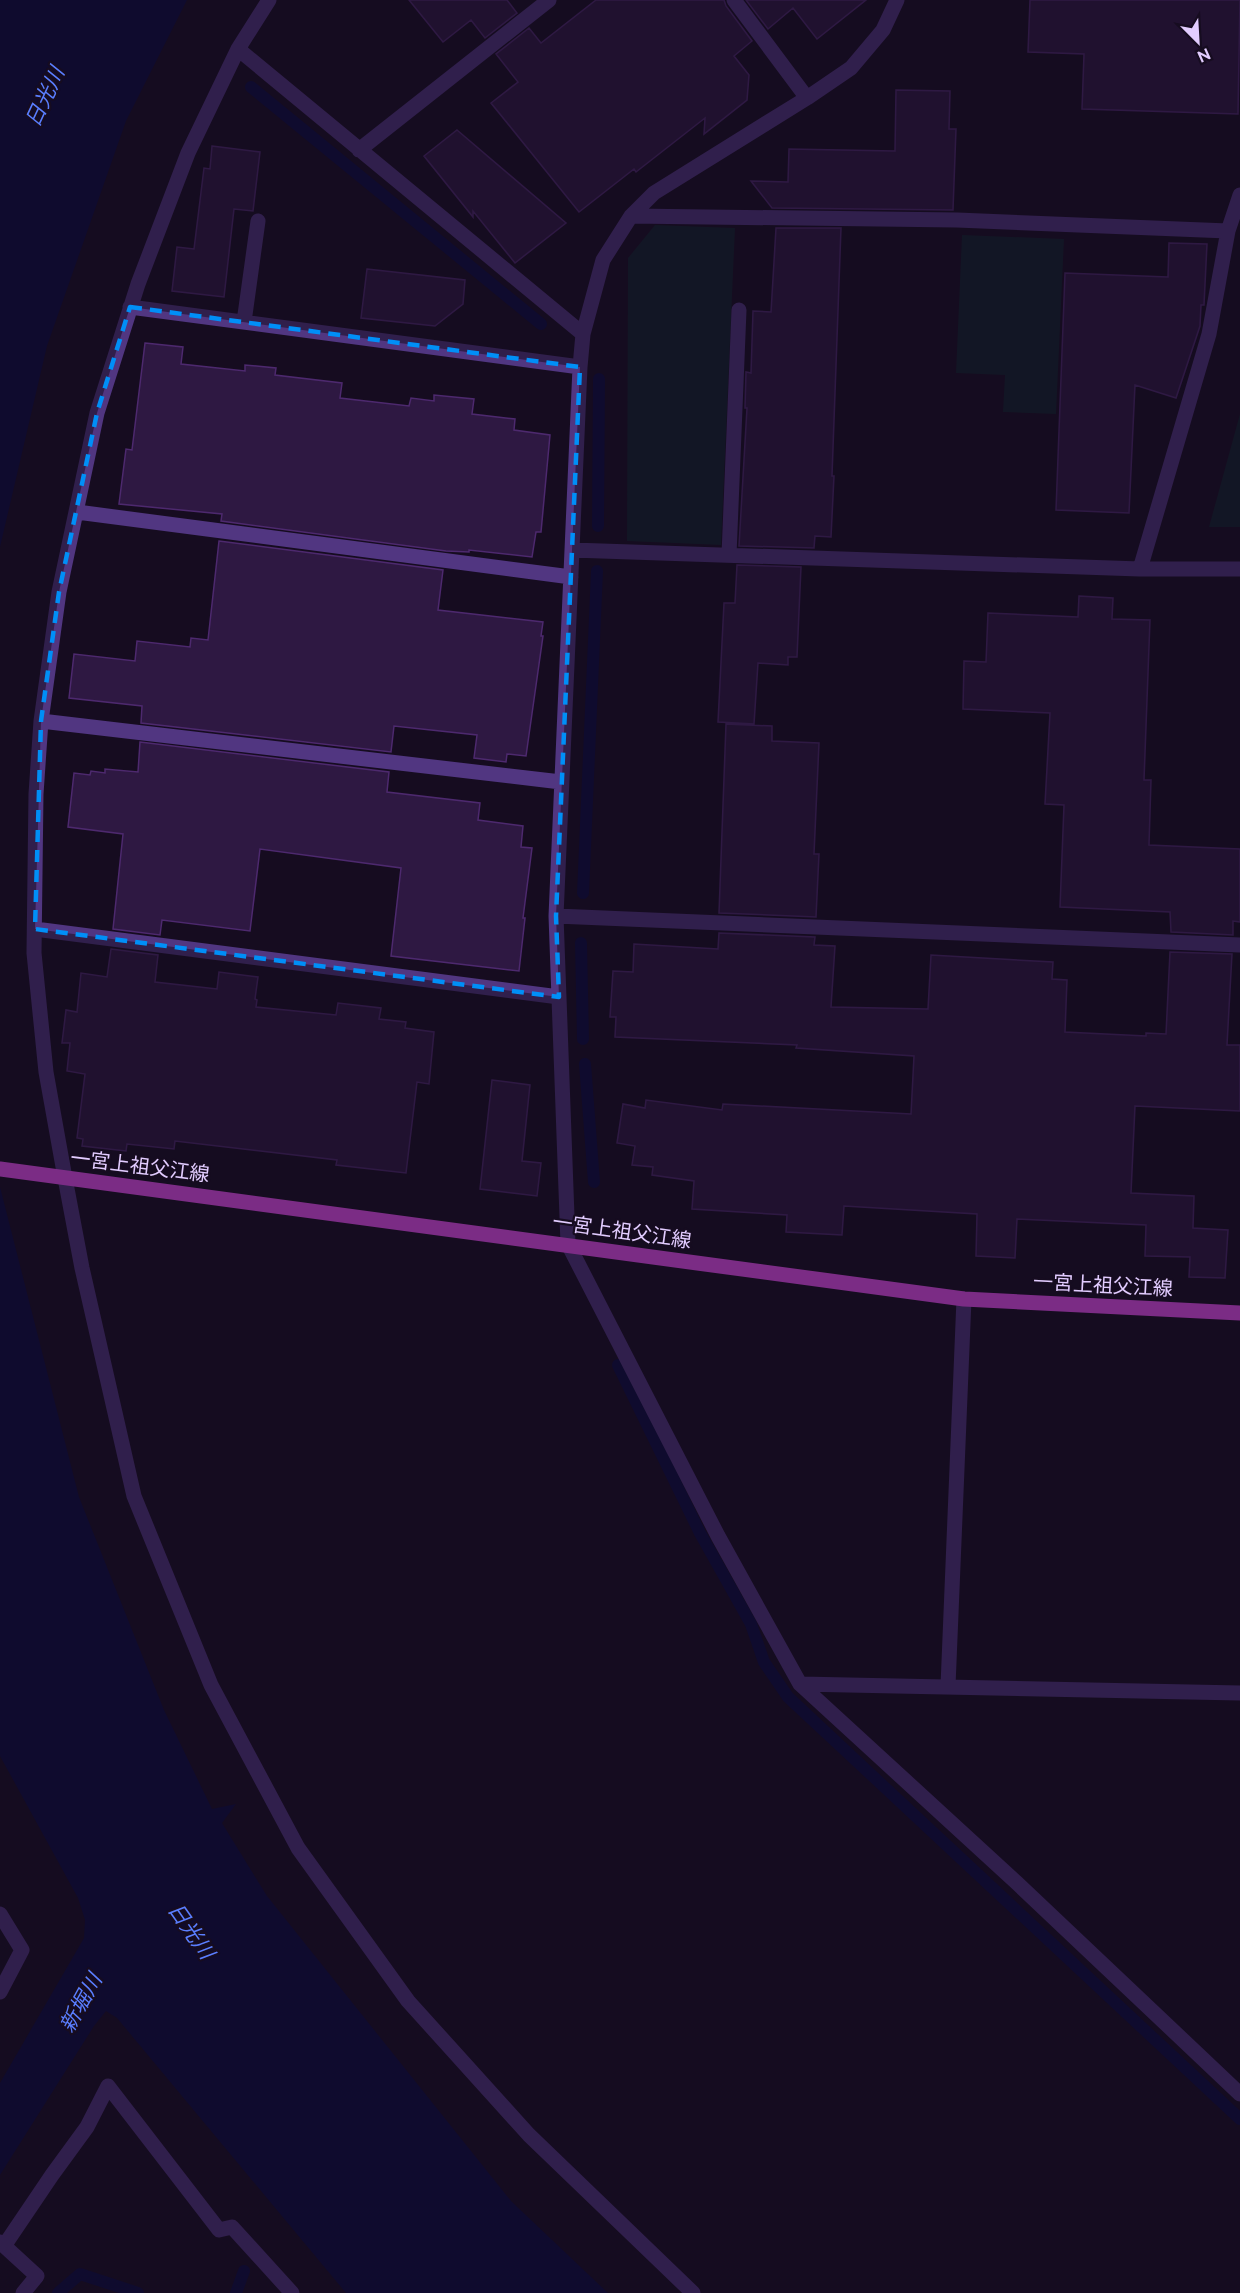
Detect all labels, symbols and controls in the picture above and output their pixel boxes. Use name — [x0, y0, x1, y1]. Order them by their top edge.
north arrow — [1168, 12, 1228, 72]
text: N — [1194, 44, 1213, 66]
water label: 日光川 — [20, 61, 70, 131]
street label: 一宮上祖父江線 — [69, 1146, 211, 1186]
street label: 一宮上祖父江線 — [551, 1209, 693, 1253]
street label: 一宮上祖父江線 — [1032, 1269, 1174, 1301]
water label: 日光川 — [163, 1898, 221, 1965]
water label: 新堀川 — [54, 1967, 108, 2036]

